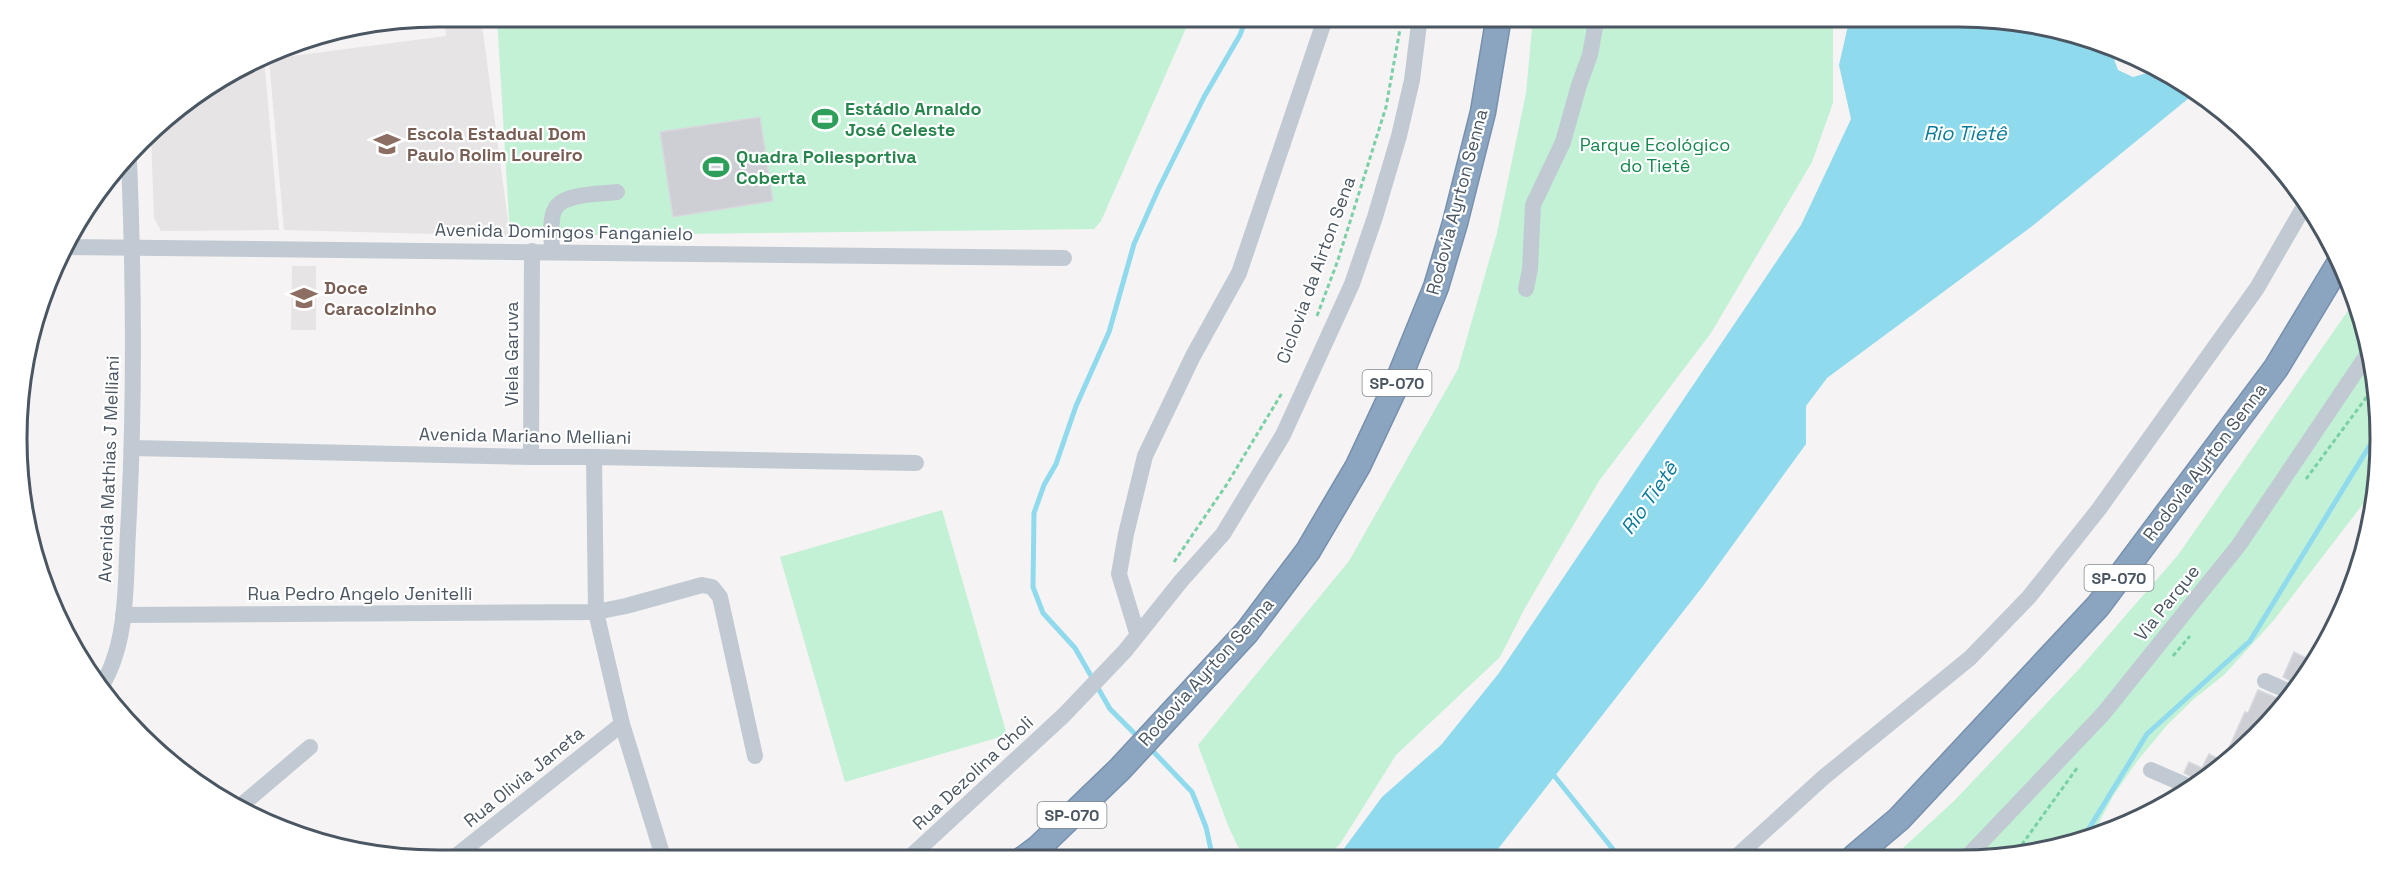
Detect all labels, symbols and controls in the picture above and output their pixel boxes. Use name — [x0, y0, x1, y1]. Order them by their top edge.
place label: Estádio Arnaldo José Celeste — [845, 97, 982, 141]
sports icon: Estádio Arnaldo José Celeste — [810, 104, 840, 134]
street label: Rodovia Ayrton Senna — [1421, 106, 1492, 297]
water label: Rio Tietê — [1923, 120, 2008, 146]
place label: Escola Estadual Dom Paulo Rolim Loureiro — [407, 122, 586, 166]
school or university icon: Escola Estadual Dom Paulo Rolim Loureiro — [372, 129, 402, 159]
park label: Parque Ecológico do Tietê — [1580, 133, 1730, 177]
place label: Quadra Poliesportiva Coberta — [736, 145, 917, 189]
sports icon: Quadra Poliesportiva Coberta — [701, 152, 731, 182]
street label: Ciclovia da Airton Sena — [1271, 173, 1360, 367]
street label: Avenida Domingos Fanganielo — [435, 218, 693, 245]
place label: Doce Caracolzinho — [324, 276, 437, 320]
school or university icon: Doce Caracolzinho — [289, 283, 319, 313]
street label: Viela Garuva — [500, 301, 523, 407]
street label: Avenida Mathias J Melliani — [93, 355, 124, 583]
road number: SP-070 — [1362, 370, 1432, 396]
street label: Rodovia Ayrton Senna — [2138, 378, 2271, 545]
street label: Avenida Mariano Melliani — [419, 422, 631, 449]
water label: Rio Tietê — [1615, 456, 1684, 540]
street label: Via Parque — [2129, 560, 2204, 645]
road number: SP-070 — [2084, 565, 2154, 591]
street label: Rua Pedro Angelo Jenitelli — [248, 582, 473, 605]
street label: Rodovia Ayrton Senna — [1133, 593, 1278, 751]
street label: Rua Dezolina Choli — [907, 711, 1038, 835]
street label: Rua Olivia Janeta — [459, 721, 588, 832]
road number: SP-070 — [1038, 802, 1106, 828]

